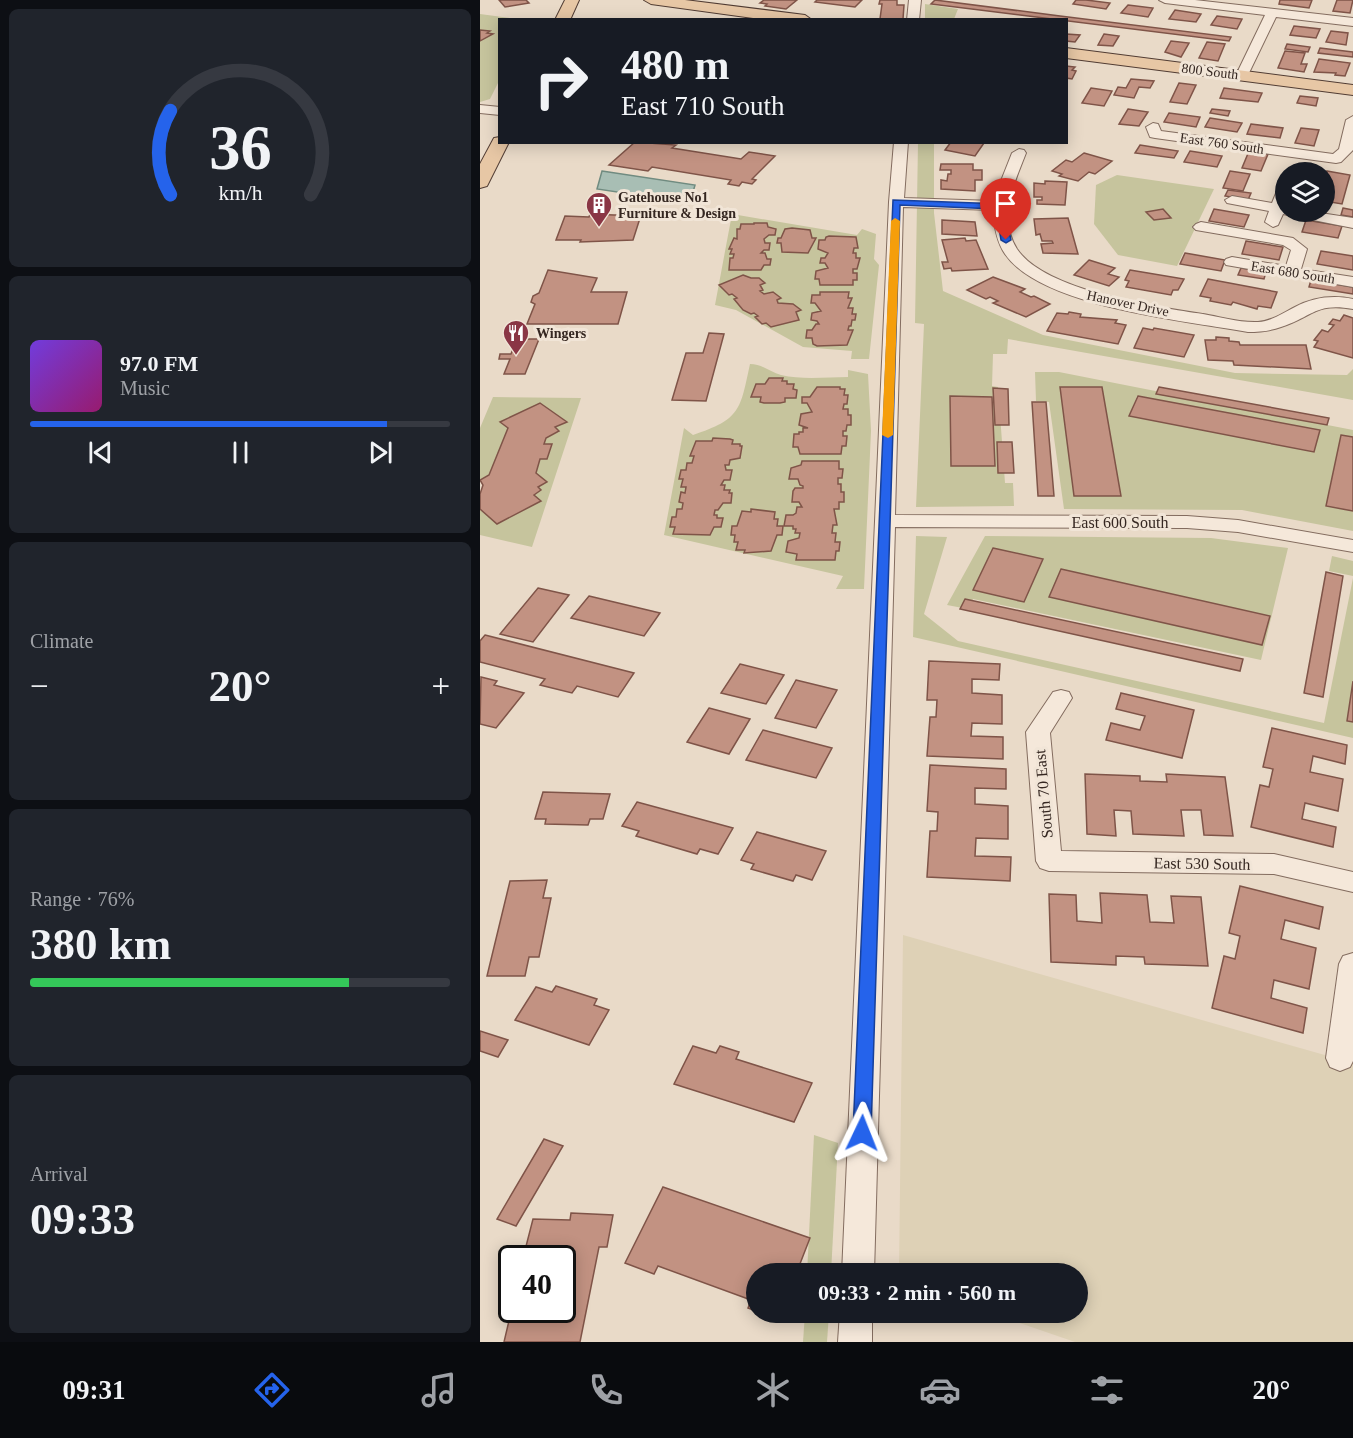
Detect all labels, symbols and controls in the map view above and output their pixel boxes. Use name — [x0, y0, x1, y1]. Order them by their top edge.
icon: right — [522, 42, 600, 120]
text: 480 m — [621, 42, 730, 88]
street label: 800 South — [1181, 61, 1239, 82]
text: East 710 South — [621, 91, 785, 121]
text: 36 — [209, 113, 271, 182]
street label: East 760 South — [1179, 130, 1265, 157]
map controls — [1275, 162, 1335, 222]
button: layers — [1275, 162, 1335, 222]
pin — [980, 178, 1031, 240]
text: km/h — [218, 181, 262, 205]
icon: arrive — [989, 187, 1022, 220]
building icon: Gatehouse No1 Furniture & Design — [584, 190, 614, 228]
place label: Gatehouse No1 Furniture & Design — [618, 190, 736, 221]
street label: East 680 South — [1250, 258, 1336, 287]
street label: Hanover Drive — [1085, 287, 1170, 320]
restaurant icon: Wingers — [501, 318, 531, 356]
place label: Wingers — [536, 326, 587, 341]
text: 97.0 FM — [120, 351, 198, 376]
text: Music — [120, 377, 170, 399]
icon: previous — [84, 436, 117, 469]
icon: pause — [224, 436, 257, 469]
icon: next — [364, 436, 397, 469]
street label: East 600 South — [1072, 514, 1168, 531]
text: Climate — [30, 630, 93, 652]
text: 20° — [209, 661, 272, 711]
text: − — [30, 668, 49, 704]
text: + — [431, 668, 450, 704]
street label: South 70 East — [1031, 748, 1056, 839]
street label: East 530 South — [1153, 854, 1251, 873]
text: Range · 76% — [30, 888, 134, 910]
text: 380 km — [30, 919, 171, 969]
position arrow — [830, 1101, 894, 1165]
text: Arrival — [30, 1163, 88, 1185]
text: 09:33 — [30, 1194, 135, 1244]
speed limit sign: 40 — [498, 1245, 576, 1323]
text: 09:33 · 2 min · 560 m — [818, 1280, 1016, 1305]
icon: directions — [251, 1369, 293, 1411]
icon: music — [418, 1369, 460, 1411]
icon: phone — [585, 1369, 627, 1411]
icon: climate — [752, 1369, 794, 1411]
icon: car — [919, 1369, 961, 1411]
icon: filters — [1086, 1369, 1128, 1411]
text: 09:31 — [63, 1375, 126, 1405]
text: 20° — [1253, 1375, 1290, 1405]

